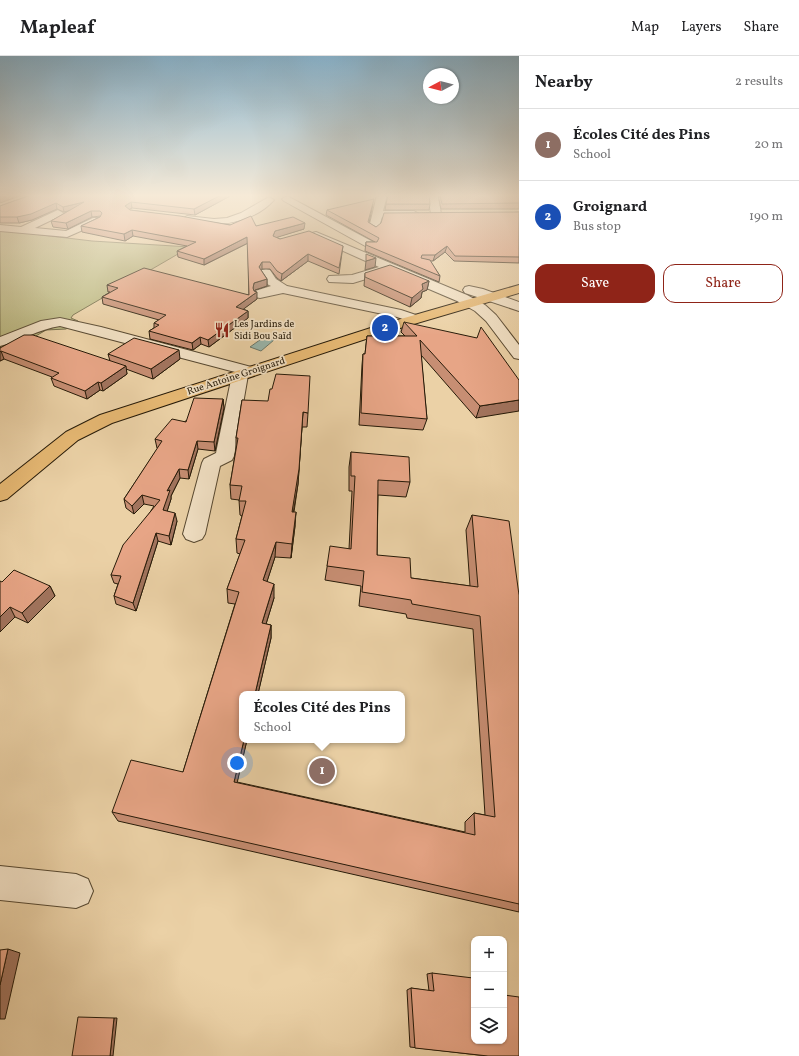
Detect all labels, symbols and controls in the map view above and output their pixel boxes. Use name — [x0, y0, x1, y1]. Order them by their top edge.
text: Mapleaf — [20, 15, 95, 41]
text: Map — [631, 18, 659, 37]
text: Layers — [681, 18, 721, 37]
text: Share — [743, 18, 779, 37]
north arrow — [423, 68, 459, 104]
text: Nearby — [535, 71, 593, 94]
text: 2 results — [735, 73, 783, 91]
text: Écoles Cité des Pins — [573, 125, 710, 146]
text: 1 — [545, 136, 551, 154]
text: 20 m — [754, 136, 783, 154]
text: School — [573, 146, 611, 164]
text: Groignard — [573, 197, 647, 218]
text: 2 — [545, 208, 551, 226]
text: 190 m — [749, 208, 783, 226]
text: Bus stop — [573, 218, 621, 236]
button: Save — [535, 264, 655, 303]
button: Share — [663, 264, 783, 303]
pin: 2 — [372, 313, 398, 343]
place label: Les Jardins de Sidi Bou Saïd — [234, 317, 295, 343]
restaurant icon: Les Jardins de Sidi Bou Saïd — [213, 321, 231, 339]
street label: Rue Antoine Groignard — [185, 353, 287, 398]
popup — [239, 691, 405, 743]
text: Écoles Cité des Pins — [253, 698, 391, 719]
text: School — [253, 719, 291, 737]
your location — [227, 753, 247, 773]
pin: 1 — [309, 756, 335, 786]
map controls — [471, 936, 507, 1044]
button: + — [471, 936, 507, 972]
button: − — [471, 972, 507, 1008]
button: layers — [471, 1008, 507, 1044]

